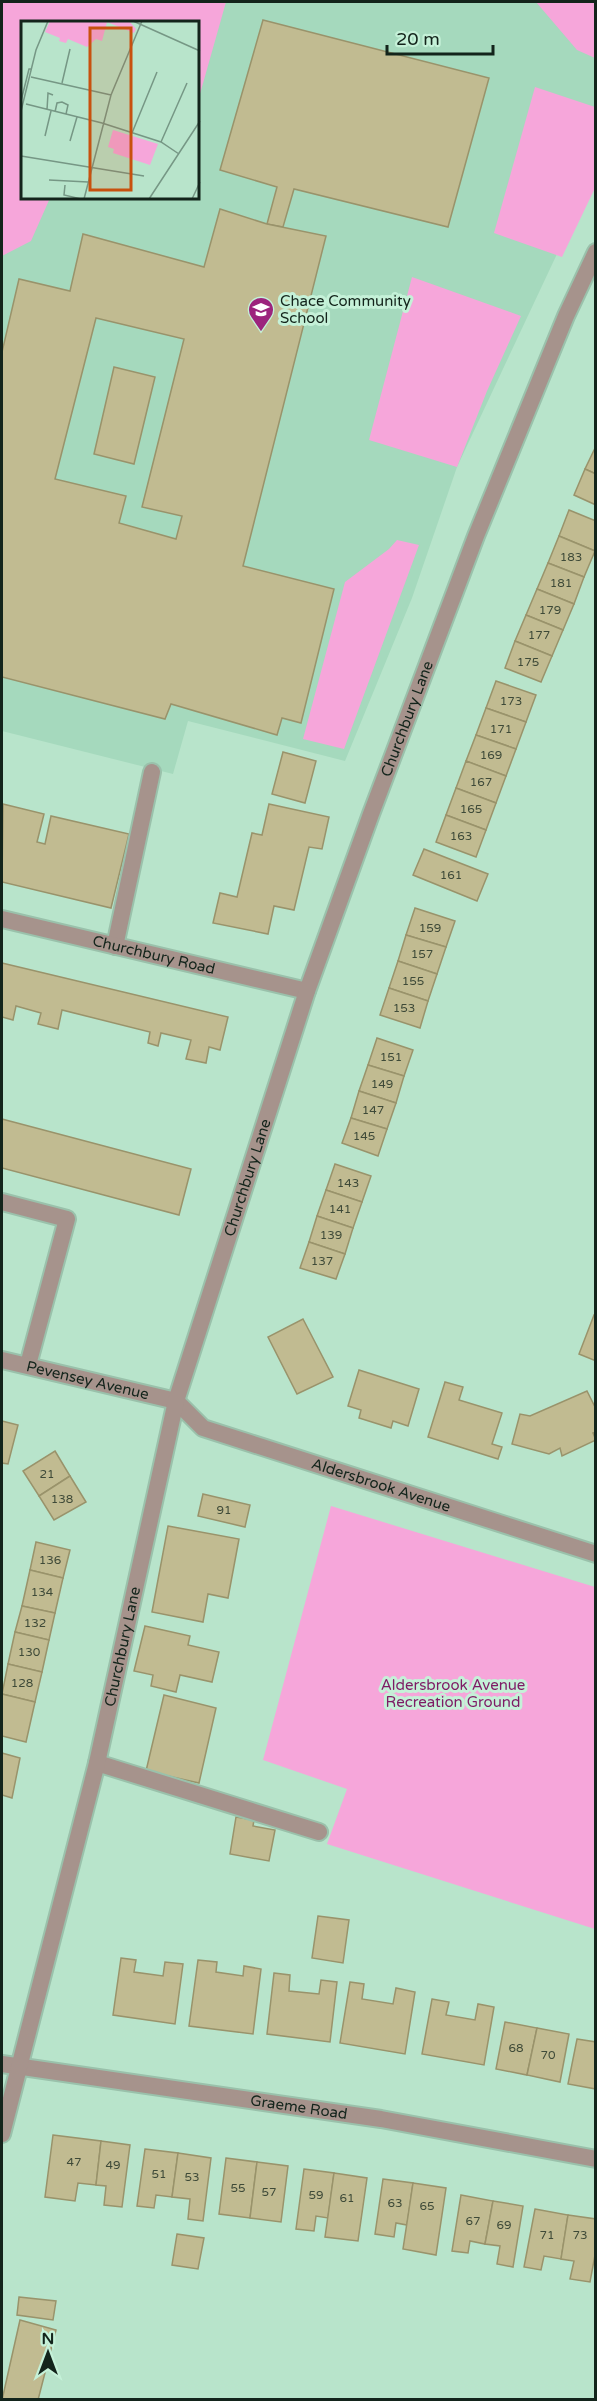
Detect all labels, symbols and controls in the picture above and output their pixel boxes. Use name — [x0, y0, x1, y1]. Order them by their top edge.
scale bar — [387, 18, 494, 56]
inset map — [21, 21, 200, 200]
text: 20 m — [396, 28, 440, 50]
place label: Chace Community School — [280, 292, 411, 327]
school or university icon: Chace Community School — [246, 295, 276, 333]
house number: 183 — [560, 550, 582, 564]
house number: 181 — [550, 576, 572, 590]
house number: 179 — [539, 603, 561, 617]
house number: 177 — [528, 628, 550, 642]
house number: 175 — [517, 655, 539, 669]
street label: Churchbury Lane — [377, 658, 437, 779]
house number: 173 — [500, 694, 522, 708]
house number: 171 — [490, 722, 512, 736]
house number: 169 — [480, 748, 502, 762]
house number: 167 — [470, 775, 492, 789]
house number: 165 — [460, 802, 482, 816]
house number: 163 — [450, 829, 472, 843]
house number: 161 — [440, 868, 462, 882]
house number: 159 — [419, 921, 441, 935]
street label: Churchbury Road — [91, 932, 217, 978]
house number: 157 — [411, 947, 433, 961]
house number: 155 — [402, 974, 424, 988]
house number: 153 — [393, 1001, 415, 1015]
house number: 151 — [380, 1050, 402, 1064]
house number: 149 — [371, 1077, 393, 1091]
house number: 147 — [362, 1103, 384, 1117]
street label: Churchbury Lane — [220, 1117, 275, 1239]
house number: 145 — [353, 1129, 375, 1143]
house number: 143 — [337, 1176, 359, 1190]
house number: 141 — [329, 1202, 351, 1216]
house number: 139 — [320, 1228, 342, 1242]
house number: 137 — [311, 1254, 333, 1268]
street label: Pevensey Avenue — [25, 1357, 151, 1403]
street label: Aldersbrook Avenue — [309, 1454, 453, 1516]
house number: 21 — [39, 1467, 55, 1481]
house number: 138 — [51, 1492, 73, 1506]
house number: 91 — [216, 1503, 232, 1517]
house number: 136 — [39, 1553, 61, 1567]
house number: 134 — [31, 1585, 54, 1599]
street label: Churchbury Lane — [101, 1585, 144, 1708]
house number: 132 — [24, 1616, 46, 1630]
house number: 130 — [18, 1645, 41, 1659]
house number: 128 — [11, 1676, 33, 1690]
park label: Aldersbrook Avenue Recreation Ground — [381, 1676, 525, 1711]
house number: 68 — [508, 2041, 524, 2055]
house number: 70 — [540, 2048, 556, 2062]
street label: Graeme Road — [249, 2091, 349, 2123]
house number: 47 — [66, 2155, 82, 2169]
house number: 49 — [105, 2158, 121, 2172]
house number: 51 — [151, 2167, 167, 2181]
house number: 53 — [184, 2170, 200, 2184]
house number: 55 — [230, 2181, 246, 2195]
house number: 57 — [261, 2185, 277, 2199]
house number: 59 — [308, 2188, 324, 2202]
house number: 61 — [339, 2191, 355, 2205]
house number: 63 — [387, 2196, 403, 2210]
house number: 65 — [419, 2199, 435, 2213]
house number: 67 — [465, 2214, 481, 2228]
house number: 69 — [496, 2218, 512, 2232]
house number: 71 — [539, 2228, 555, 2242]
house number: 73 — [572, 2228, 588, 2242]
north arrow — [18, 2323, 78, 2383]
text: N — [42, 2329, 54, 2349]

